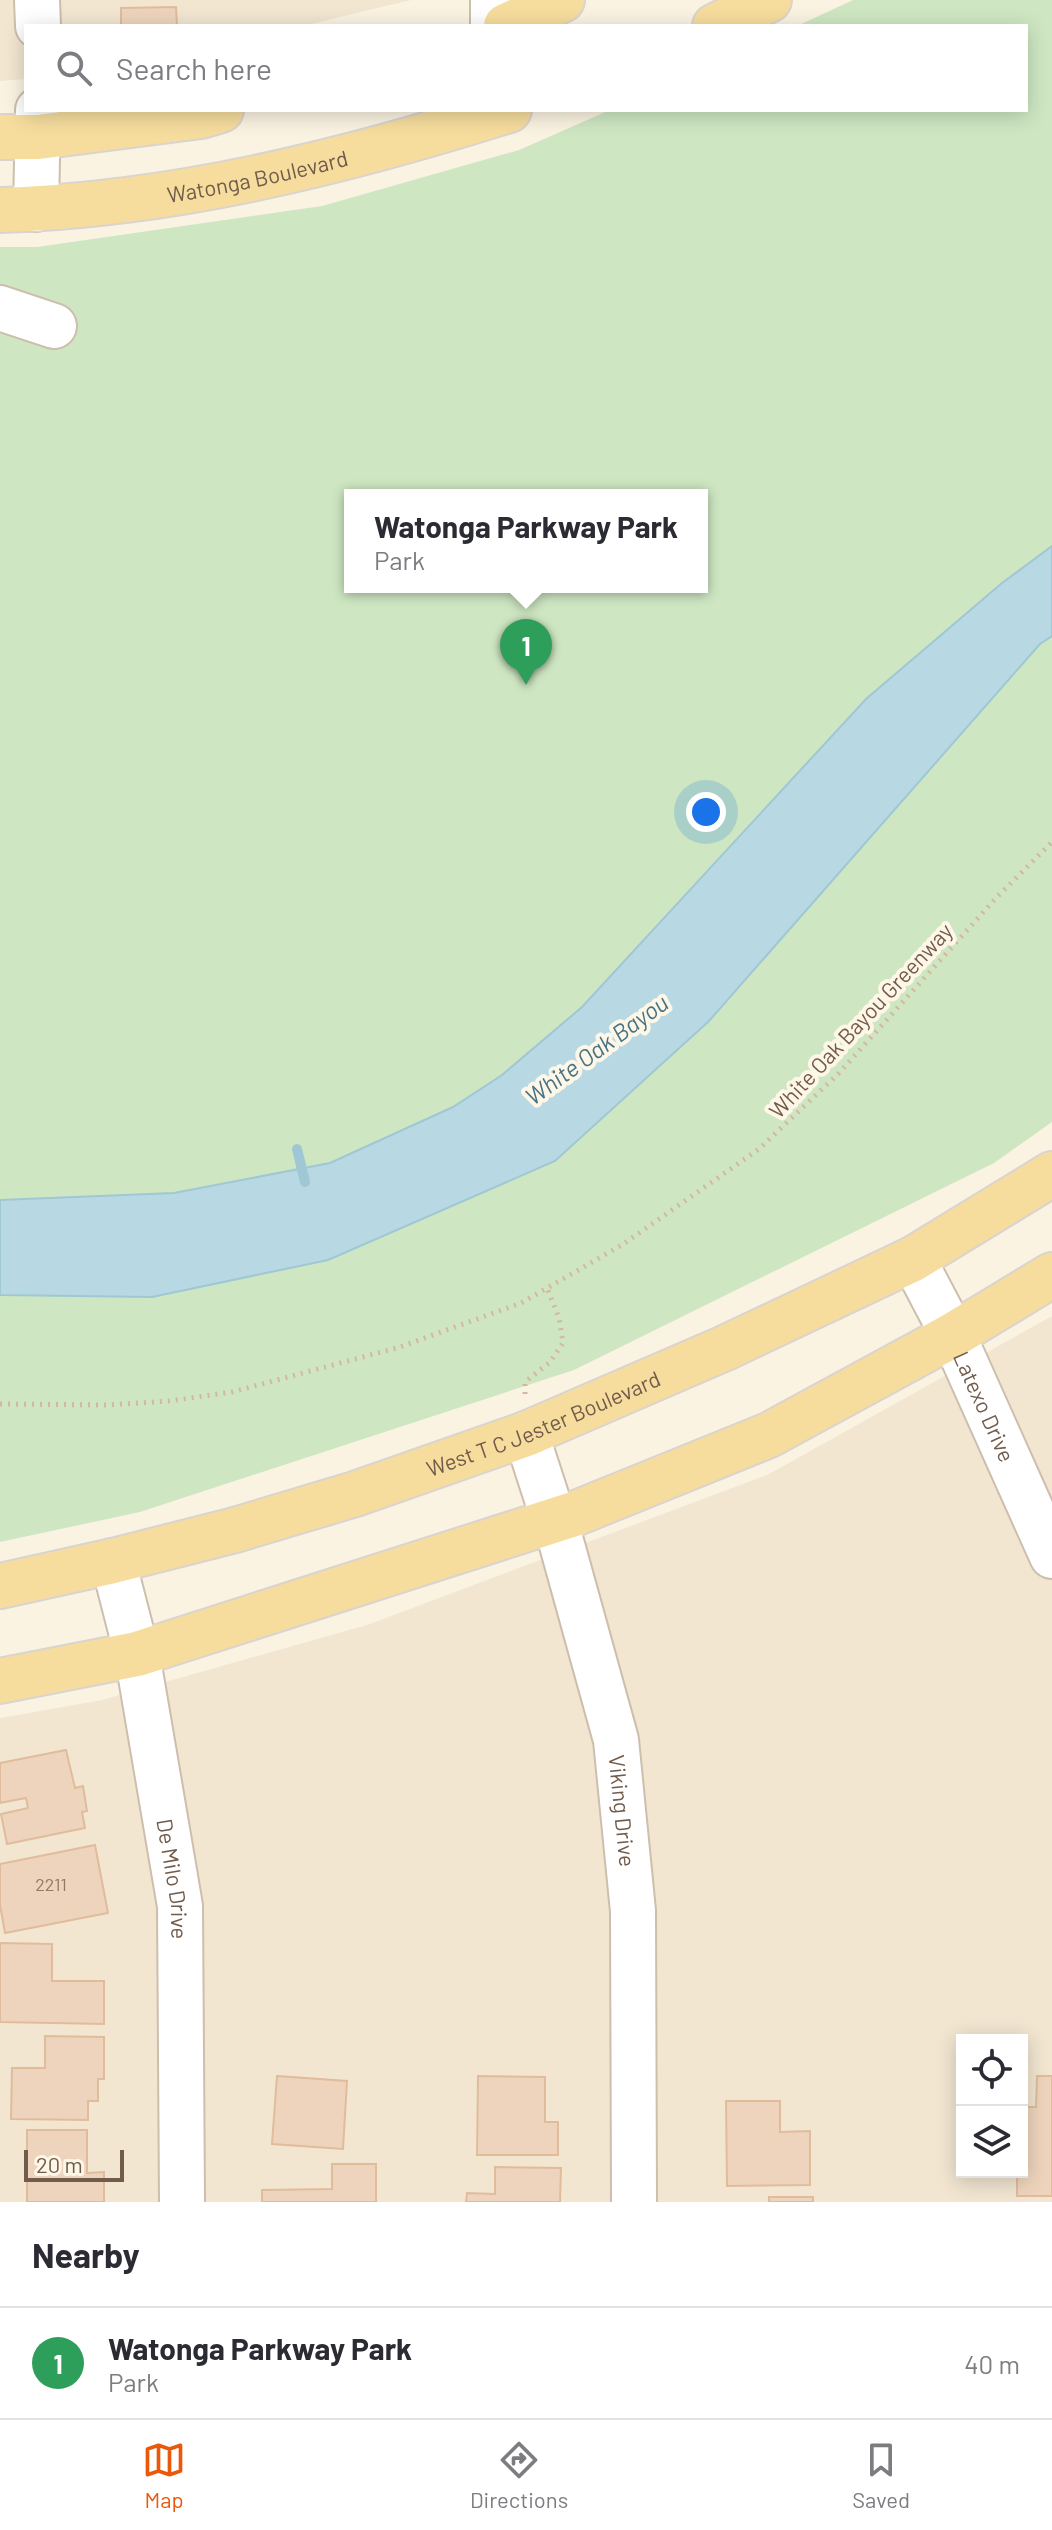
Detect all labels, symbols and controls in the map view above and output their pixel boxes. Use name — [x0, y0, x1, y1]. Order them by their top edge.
search box — [24, 24, 1028, 112]
icon: search — [52, 46, 96, 90]
text: Search here — [116, 50, 272, 86]
street label: Watonga Boulevard — [165, 144, 350, 207]
popup — [344, 489, 708, 593]
text: Watonga Parkway Park — [374, 508, 678, 544]
text: Park — [374, 544, 425, 575]
pin: 1 — [500, 619, 552, 685]
your location — [686, 792, 726, 832]
street label: White Oak Bayou Greenway — [763, 917, 957, 1123]
water label: White Oak Bayou — [519, 987, 673, 1111]
street label: Latexo Drive — [949, 1347, 1021, 1466]
street label: West T C Jester Boulevard — [423, 1365, 664, 1481]
street label: Viking Drive — [605, 1753, 642, 1868]
street label: De Milo Drive — [152, 1817, 193, 1939]
house number: 2211 — [35, 1873, 67, 1895]
map controls — [956, 2034, 1028, 2178]
button: locate — [956, 2034, 1028, 2106]
button: layers — [956, 2106, 1028, 2178]
scale bar — [24, 2146, 124, 2182]
text: 20 m — [36, 2151, 83, 2177]
text: Nearby — [32, 2234, 140, 2275]
text: Watonga Parkway Park — [108, 2330, 412, 2366]
text: 1 — [53, 2348, 63, 2379]
text: 40 m — [964, 2348, 1020, 2379]
text: Park — [108, 2366, 159, 2397]
tab: Map — [142, 2438, 186, 2512]
tab: Directions — [470, 2438, 568, 2512]
tab: Saved — [852, 2438, 910, 2512]

